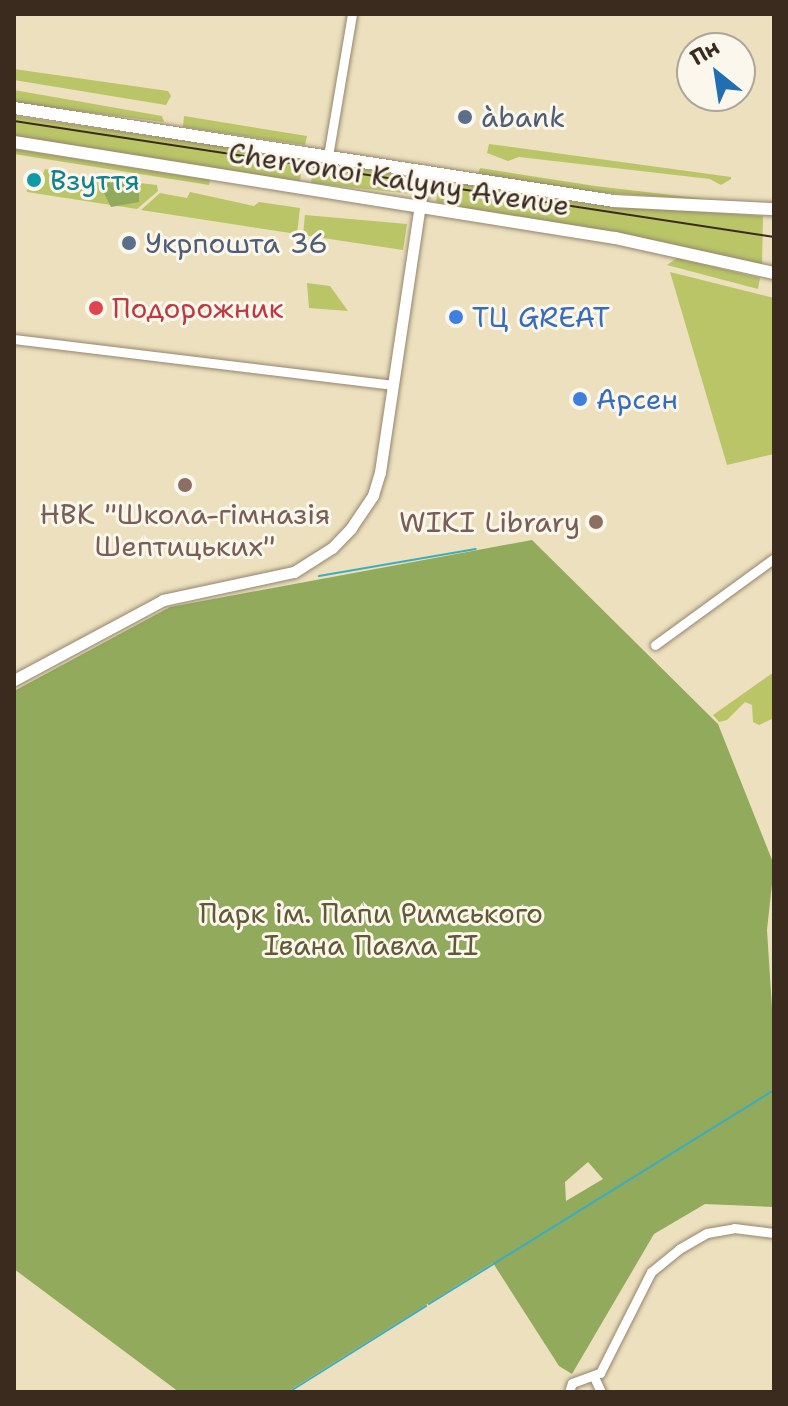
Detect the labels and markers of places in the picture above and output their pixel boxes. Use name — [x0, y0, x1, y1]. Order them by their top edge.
place label: àbank — [481, 100, 565, 134]
marker: àbank — [456, 108, 474, 126]
place label: Взуття — [50, 163, 140, 197]
marker: Взуття — [25, 171, 43, 189]
place label: Укрпошта 36 — [145, 226, 328, 260]
marker: Укрпошта 36 — [120, 234, 138, 252]
place label: Подорожник — [112, 291, 284, 325]
marker: Подорожник — [87, 299, 105, 317]
place label: ТЦ GREAT — [472, 300, 610, 334]
marker: ТЦ GREAT — [447, 308, 465, 326]
place label: Арсен — [596, 382, 678, 416]
marker: Арсен — [571, 390, 589, 408]
marker: НВК "Школа-гімназія Шептицьких" — [176, 476, 194, 494]
place label: НВК "Школа-гімназія Шептицьких" — [40, 497, 330, 563]
place label: WIKI Library — [399, 505, 580, 539]
marker: WIKI Library — [587, 513, 605, 531]

